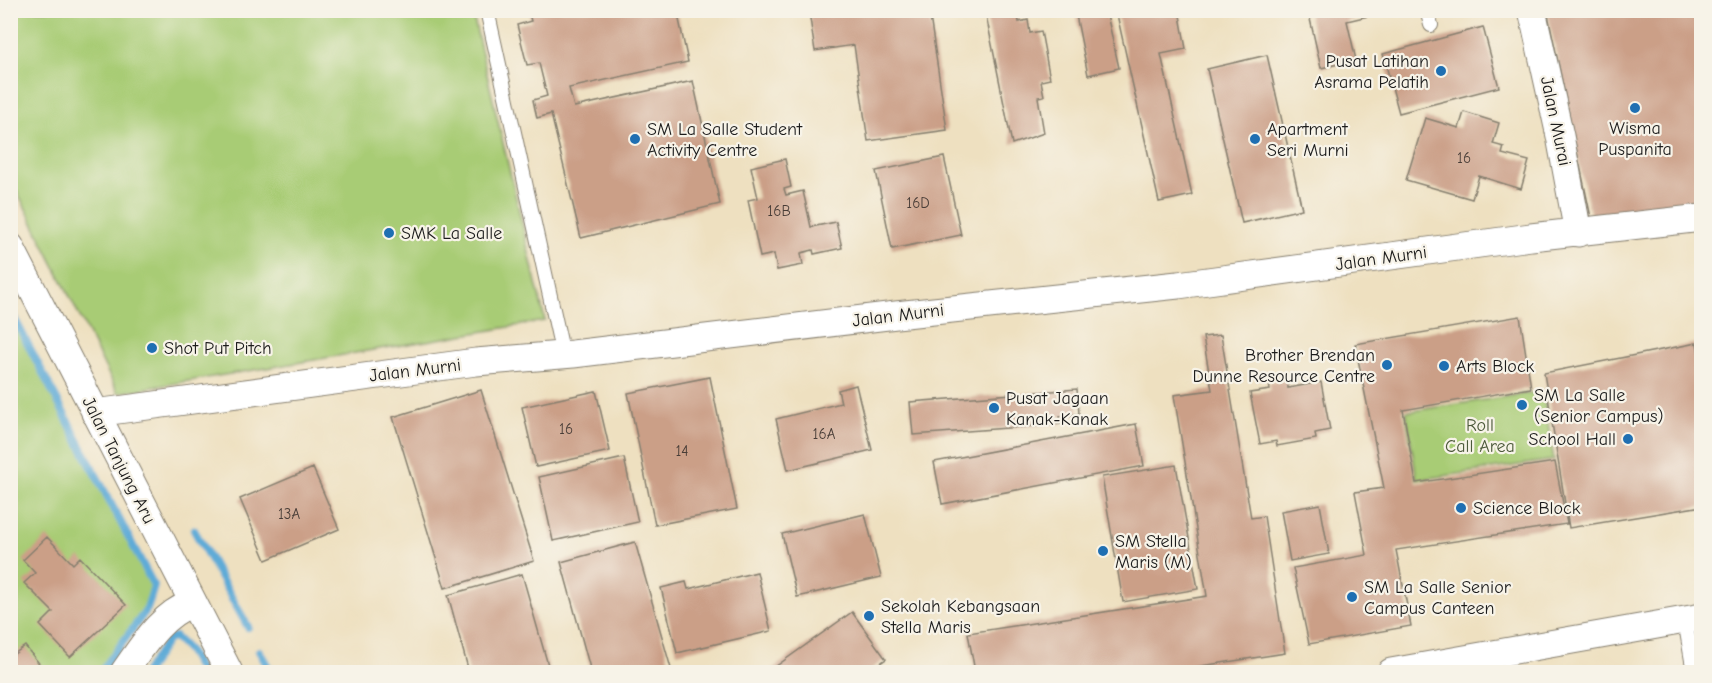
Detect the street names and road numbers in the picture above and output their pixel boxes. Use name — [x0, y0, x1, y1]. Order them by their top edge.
street label: Jalan Murai — [1536, 74, 1575, 168]
street label: Jalan Murni — [1334, 242, 1428, 275]
street label: Jalan Murni — [851, 299, 945, 332]
street label: Jalan Murni — [368, 354, 462, 387]
street label: Jalan Tanjung Aru — [78, 393, 160, 527]

